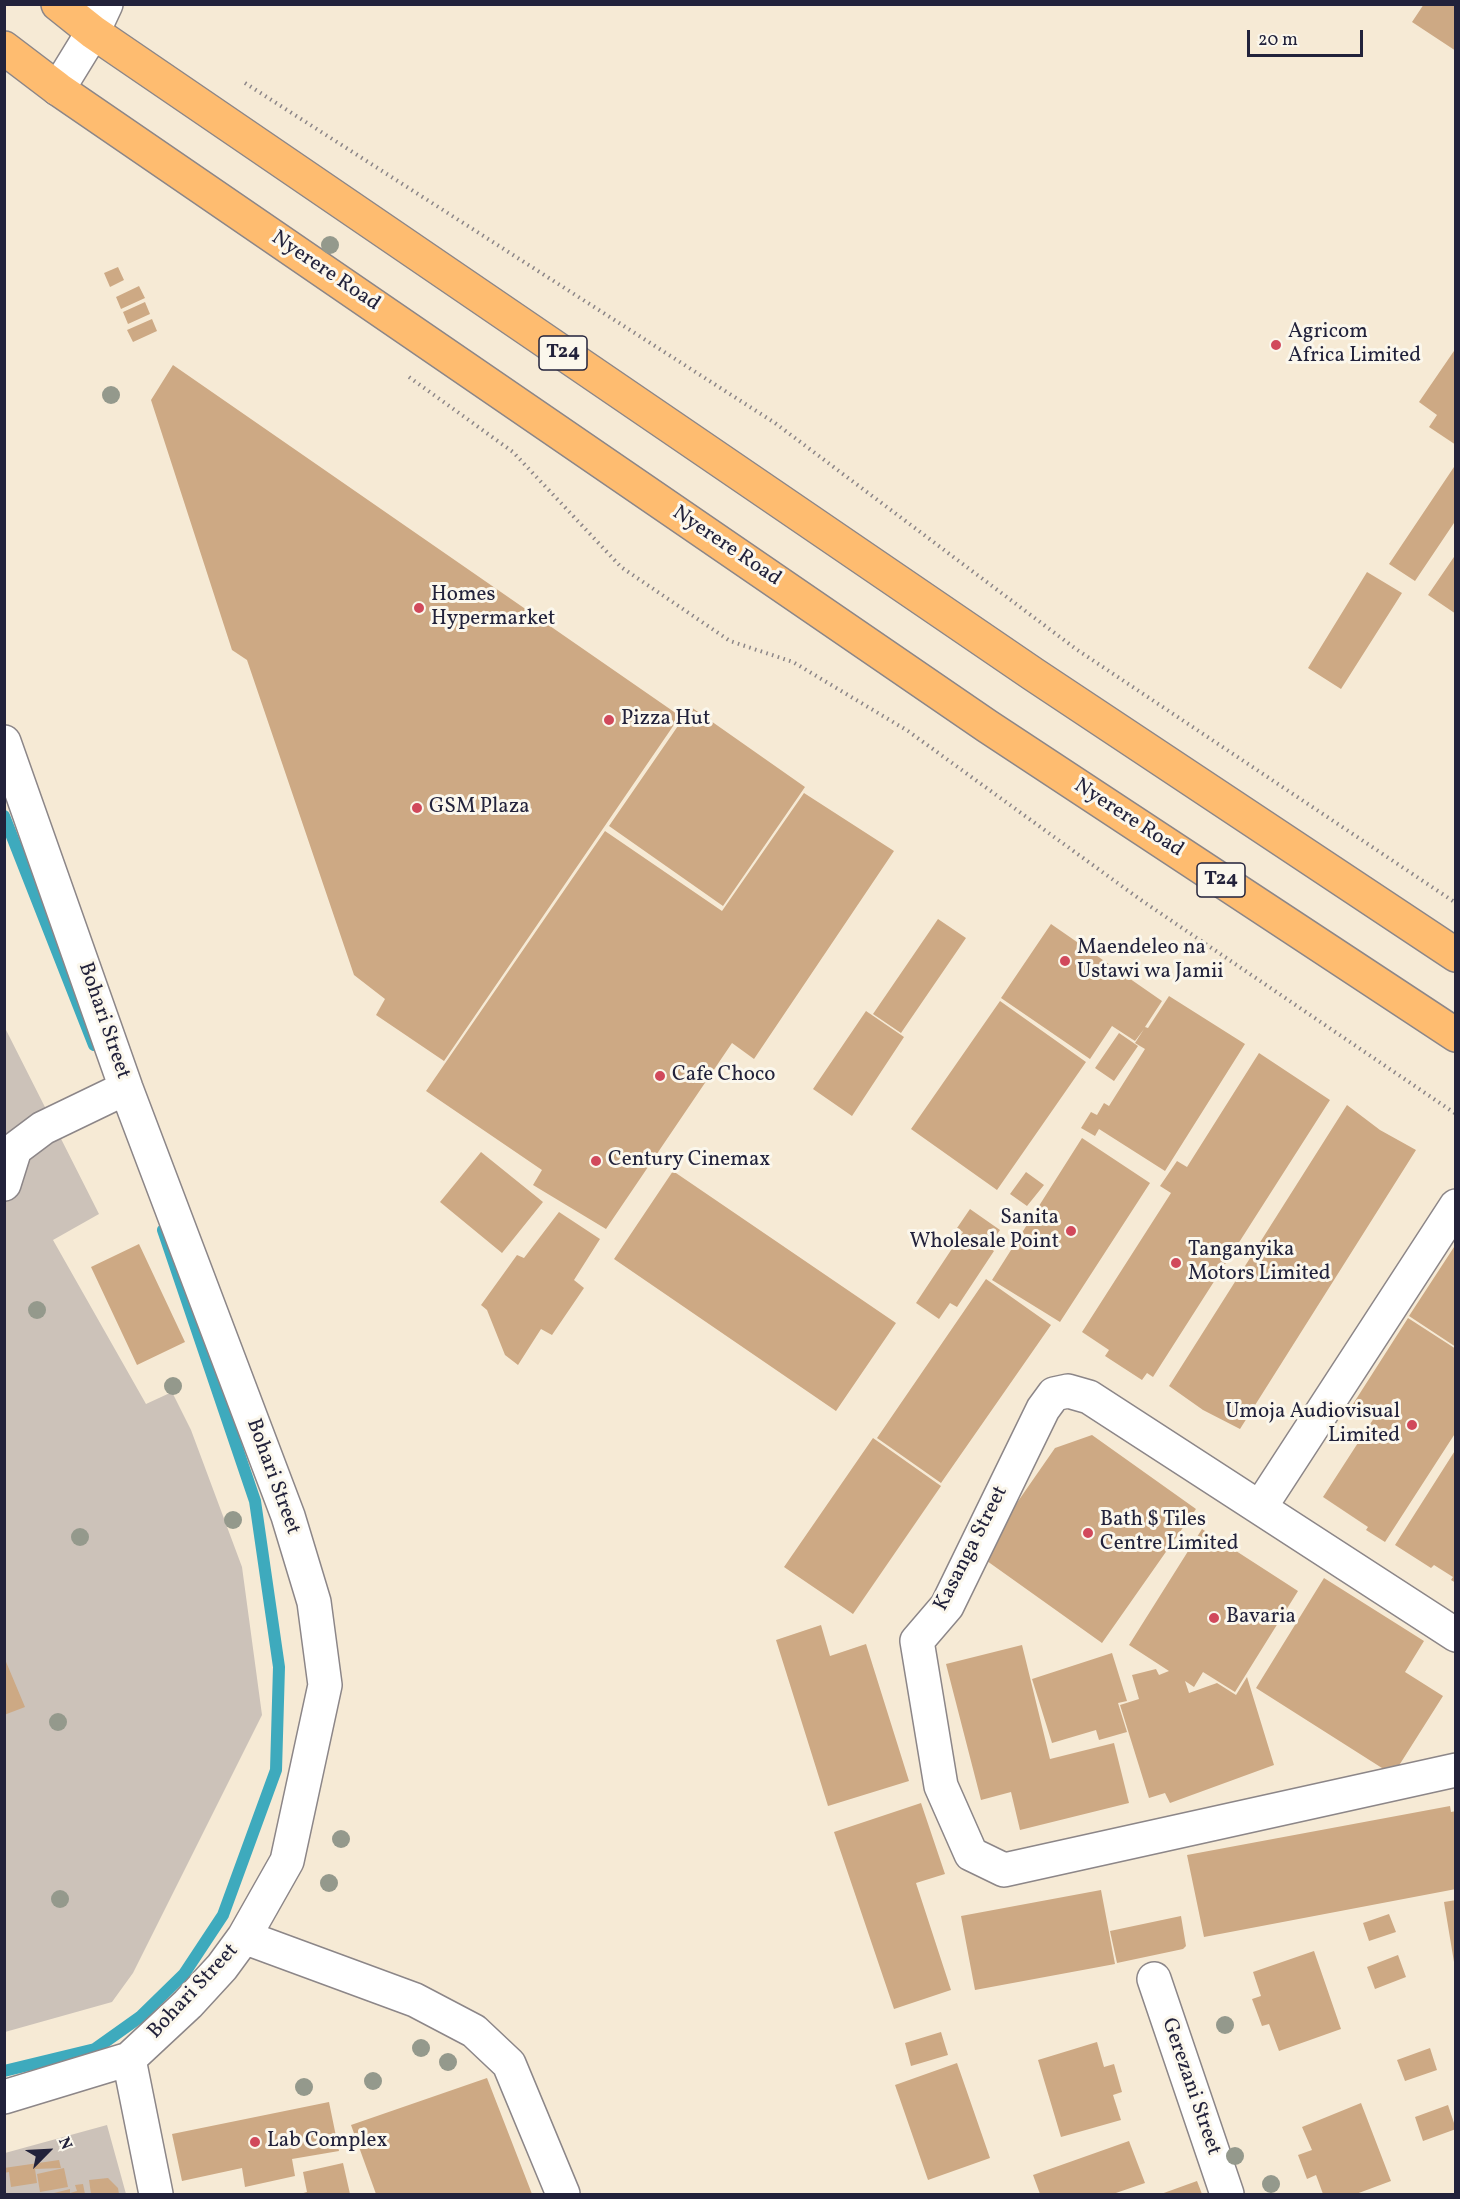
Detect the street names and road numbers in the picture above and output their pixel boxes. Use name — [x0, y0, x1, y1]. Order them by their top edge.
street label: Nyerere Road — [266, 226, 384, 318]
road number: T24 — [539, 336, 587, 370]
street label: Nyerere Road — [667, 501, 785, 593]
street label: Nyerere Road — [1068, 774, 1188, 864]
road number: T24 — [1197, 863, 1245, 897]
street label: Bohari Street — [71, 960, 135, 1082]
street label: Bohari Street — [239, 1416, 305, 1538]
street label: Kasanga Street — [930, 1482, 1014, 1616]
street label: Bohari Street — [143, 1939, 245, 2045]
street label: Gerezani Street — [1155, 2015, 1225, 2159]

